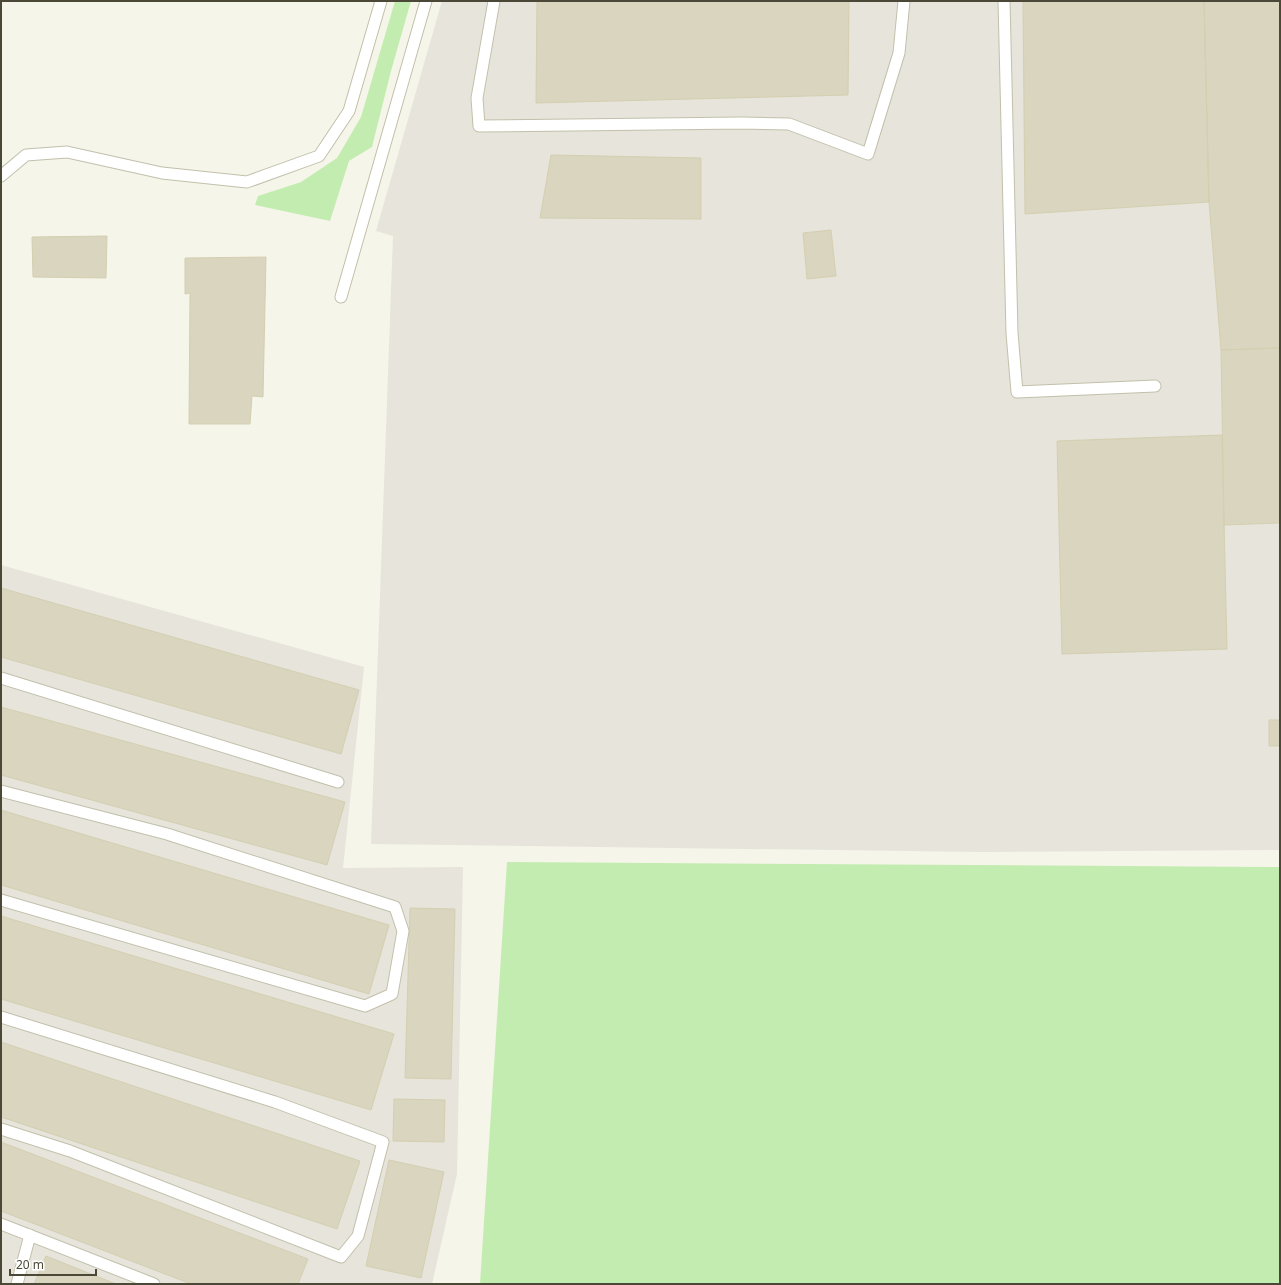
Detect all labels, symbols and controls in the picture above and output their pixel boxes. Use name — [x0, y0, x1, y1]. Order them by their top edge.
scale bar — [10, 1251, 96, 1277]
text: 20 m — [16, 1256, 44, 1273]

